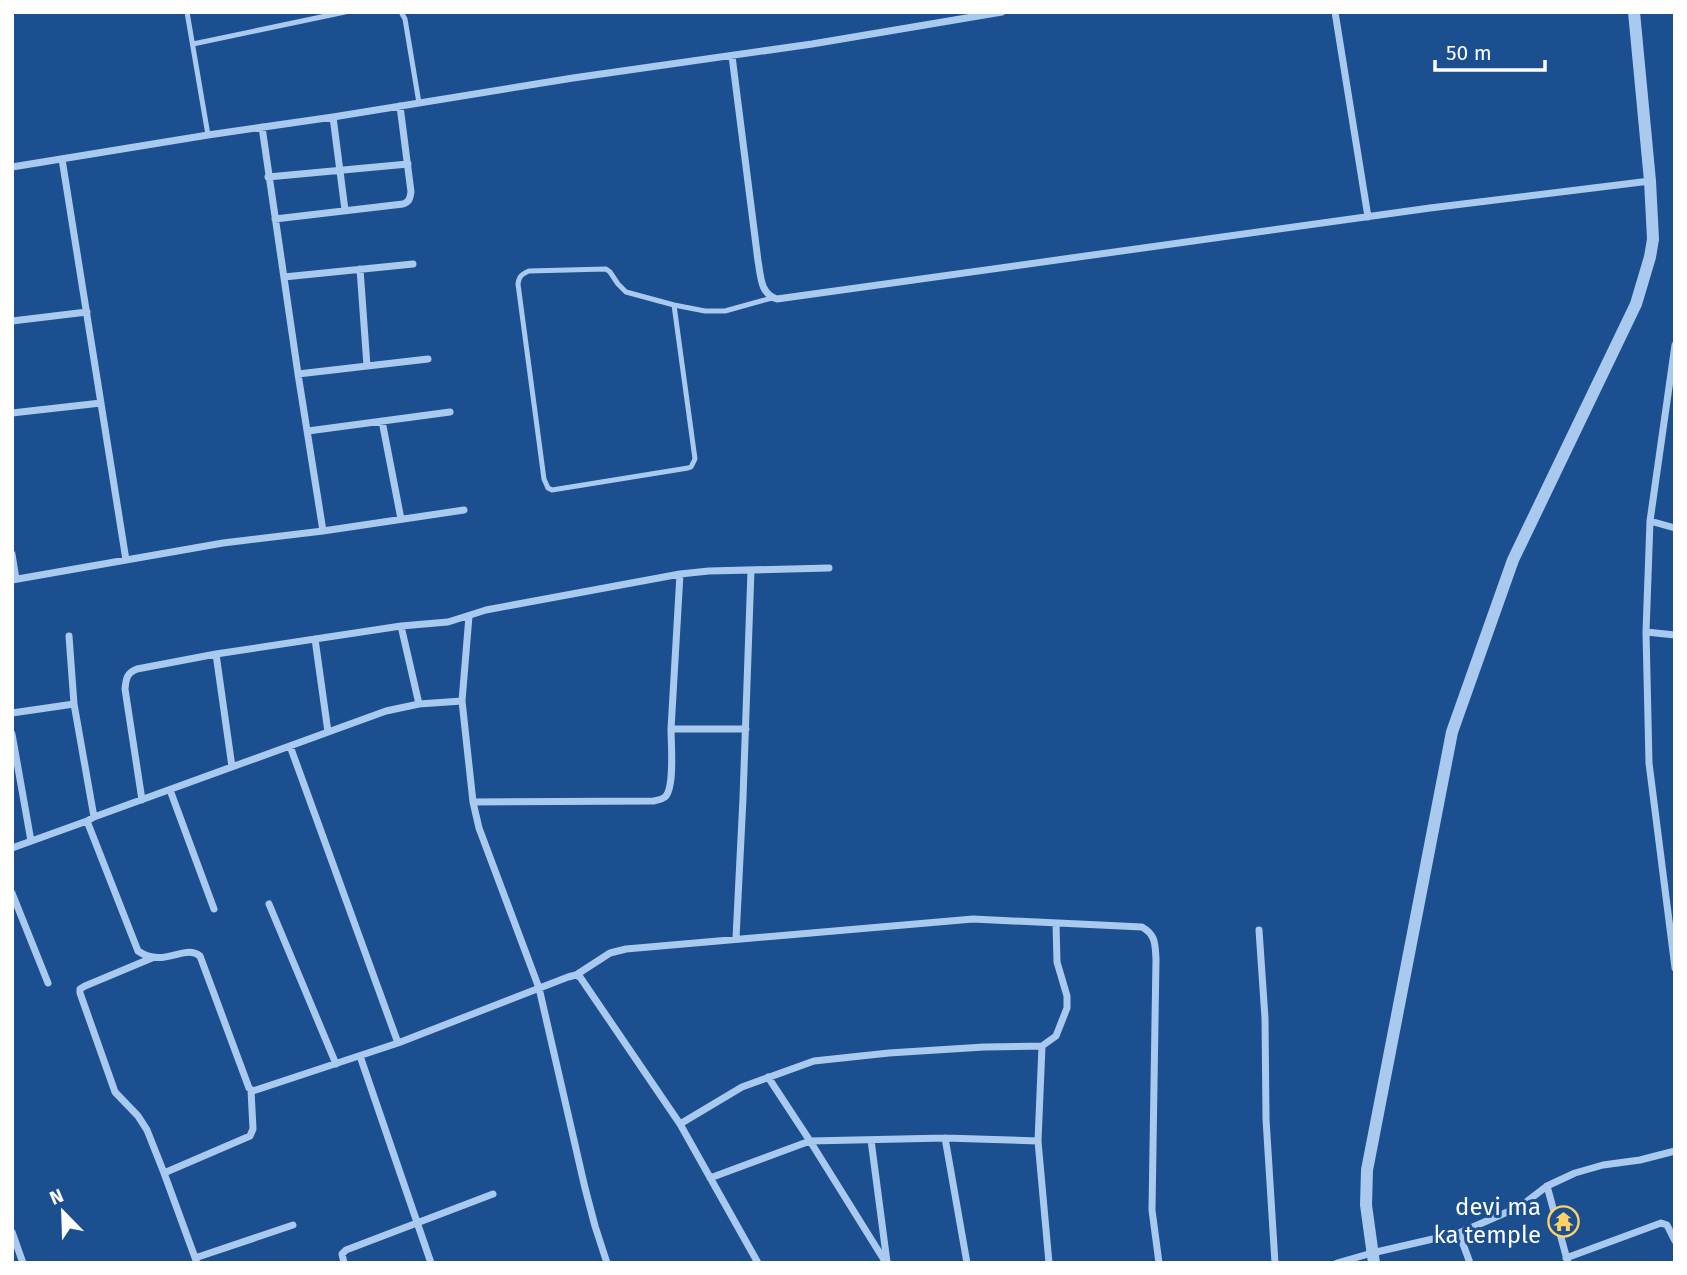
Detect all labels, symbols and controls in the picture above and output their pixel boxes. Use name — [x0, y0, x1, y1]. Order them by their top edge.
scale bar — [1435, 28, 1545, 72]
text: 50 m — [1446, 40, 1492, 66]
north arrow — [28, 1177, 98, 1247]
text: N — [46, 1184, 67, 1210]
place label: devi ma ka temple — [1433, 1193, 1541, 1249]
temple icon: devi ma ka temple — [1547, 1204, 1581, 1238]

